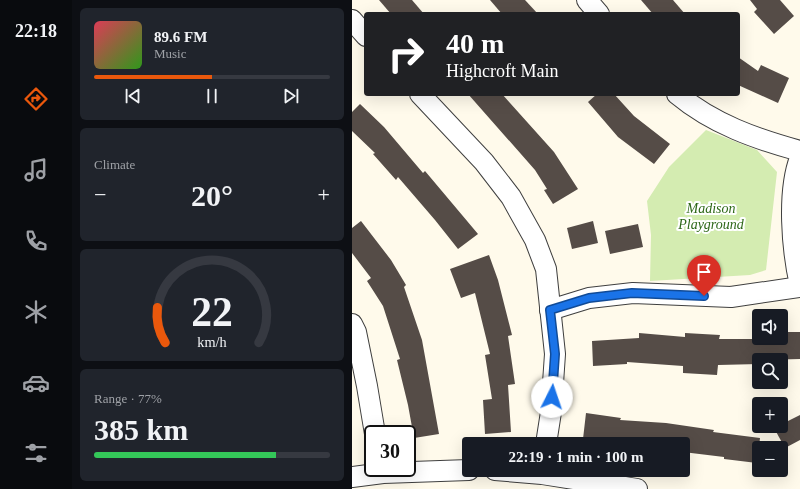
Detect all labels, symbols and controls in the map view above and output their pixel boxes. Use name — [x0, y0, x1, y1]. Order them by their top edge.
text: 22:18 — [15, 21, 57, 41]
icon: right — [380, 28, 432, 80]
text: 40 m — [446, 28, 504, 59]
text: 89.6 FM — [154, 29, 207, 45]
text: Music — [154, 46, 187, 61]
text: Highcroft Main — [446, 61, 558, 81]
icon: directions — [22, 85, 50, 113]
icon: previous — [122, 85, 144, 107]
icon: pause — [201, 85, 223, 107]
icon: next — [280, 85, 302, 107]
icon: music — [22, 156, 50, 184]
text: Climate — [94, 157, 135, 172]
text: 20° — [191, 179, 233, 212]
text: − — [94, 182, 106, 207]
text: + — [318, 182, 330, 207]
park label: Madison Playground — [677, 201, 745, 232]
icon: phone — [22, 227, 50, 255]
pin — [687, 255, 721, 296]
icon: arrive — [693, 261, 715, 283]
text: 22 — [191, 288, 233, 334]
icon: climate — [22, 298, 50, 326]
map controls — [752, 309, 788, 477]
button: sound — [752, 309, 788, 345]
text: km/h — [197, 333, 227, 349]
button: search — [752, 353, 788, 389]
icon: car — [22, 369, 50, 397]
position arrow — [531, 376, 573, 418]
text: Range · 77% — [94, 391, 162, 406]
button: + — [752, 397, 788, 433]
text: 385 km — [94, 413, 188, 446]
speed limit sign: 30 — [364, 425, 416, 477]
icon: filters — [22, 439, 50, 467]
button: − — [752, 441, 788, 477]
text: 22:19 · 1 min · 100 m — [509, 449, 644, 465]

